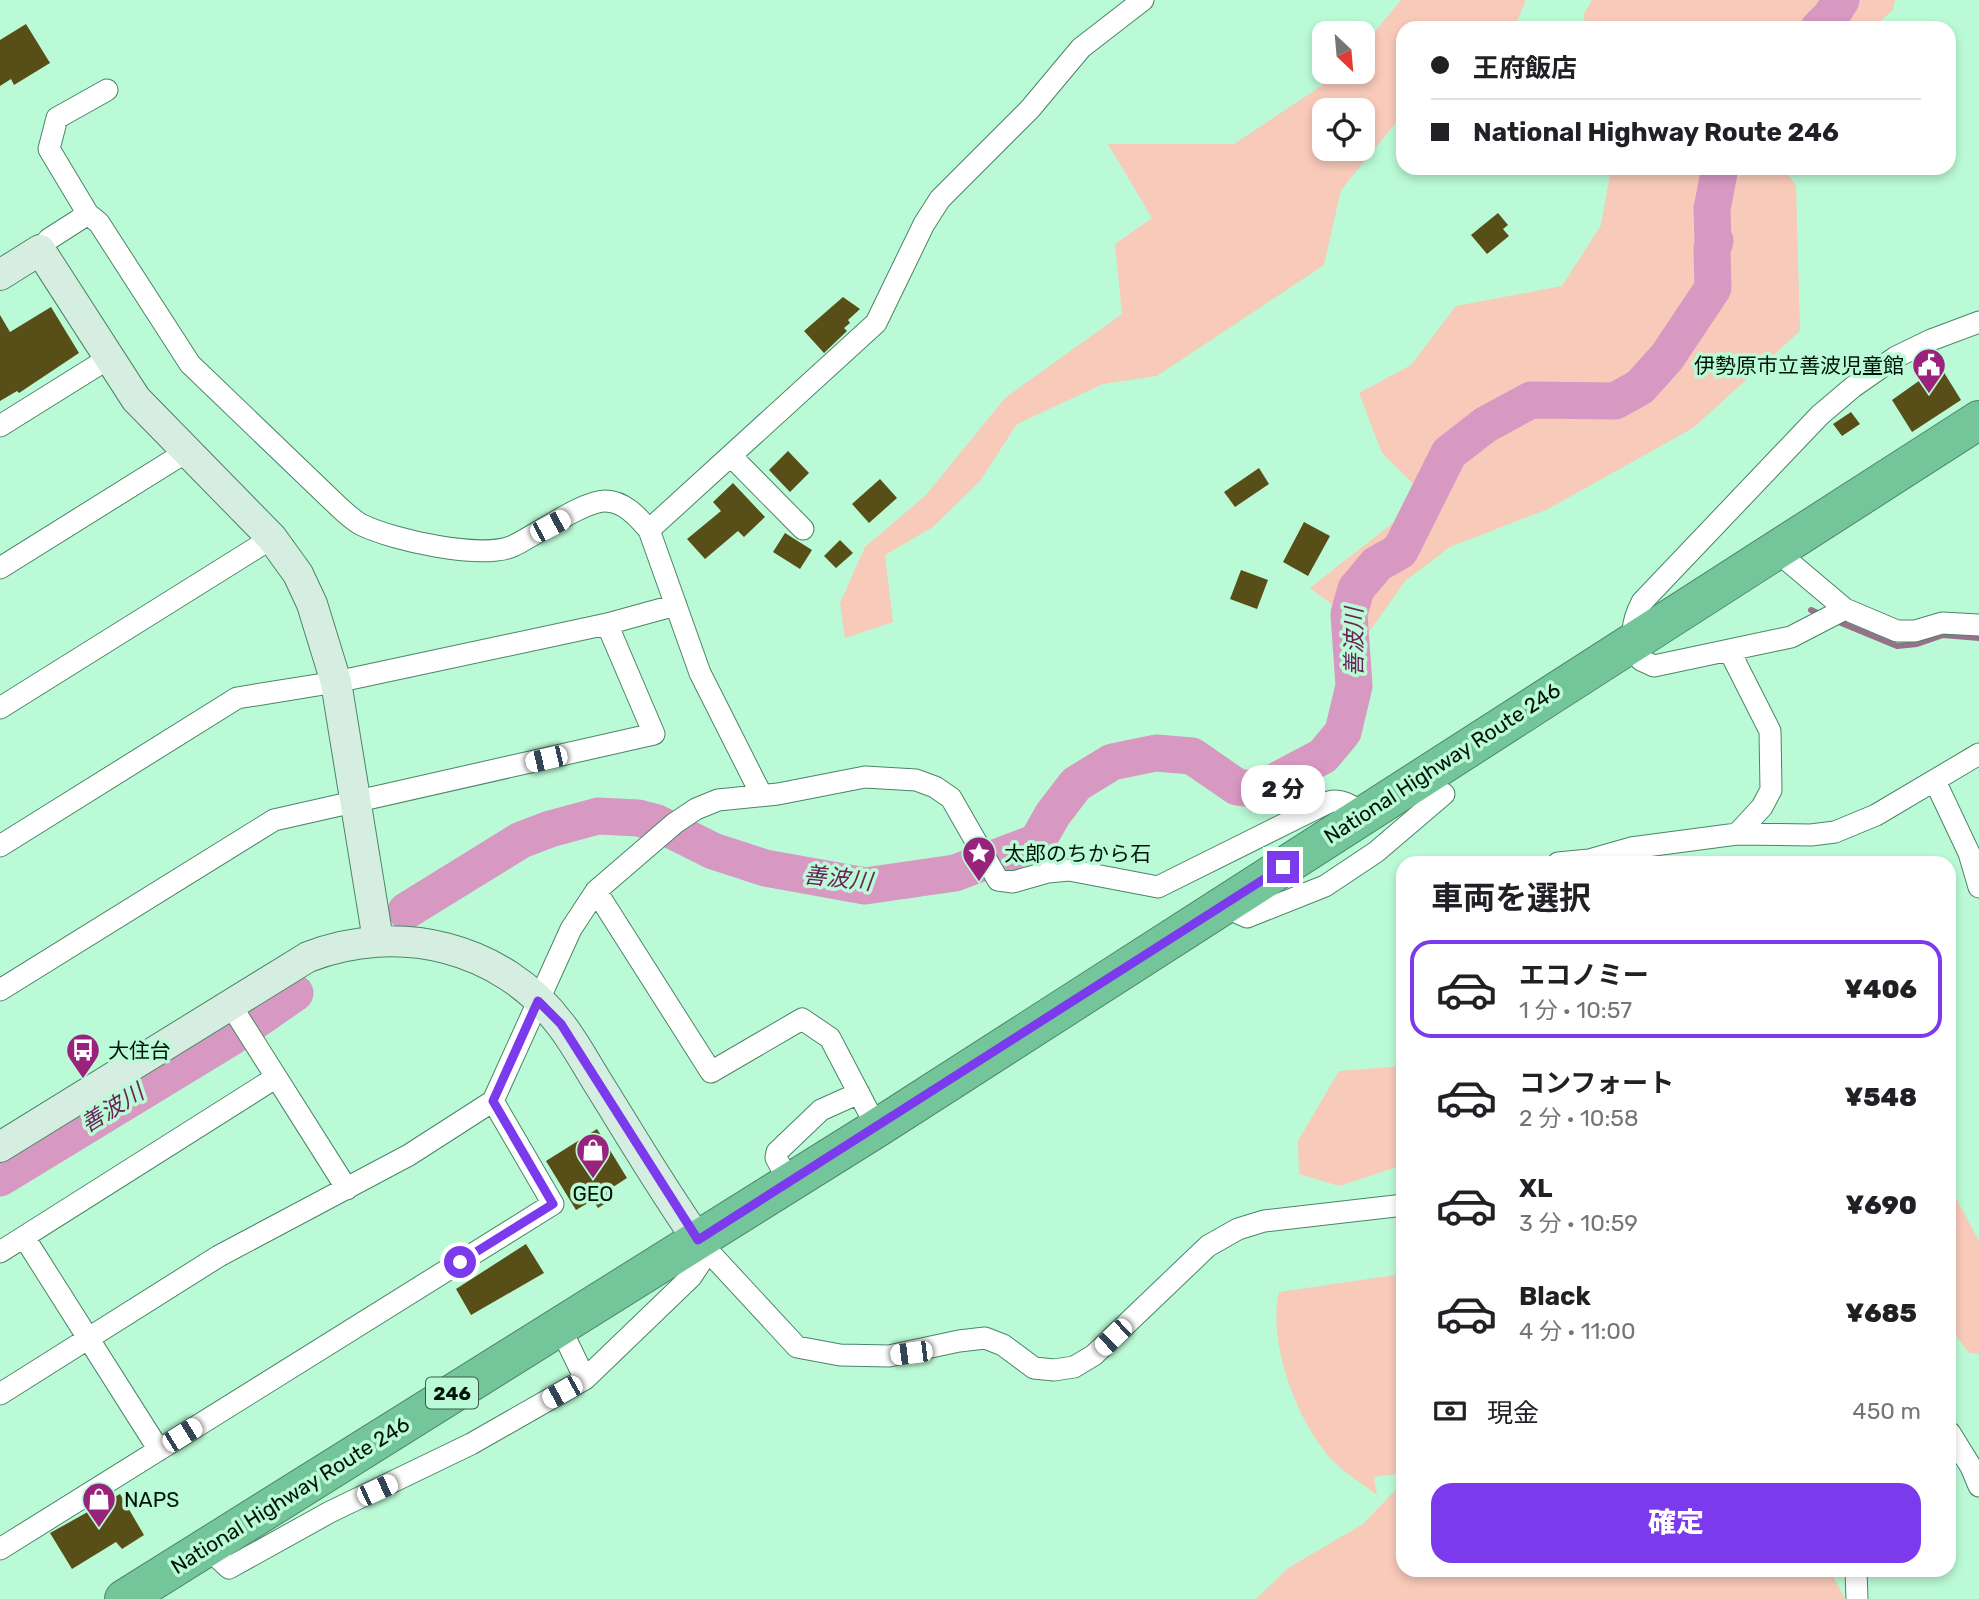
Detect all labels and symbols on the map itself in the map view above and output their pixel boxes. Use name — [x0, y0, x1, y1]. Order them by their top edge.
north arrow — [1312, 21, 1376, 84]
public building icon: 伊勢原市立善波児童館 — [1910, 346, 1948, 395]
place label: 伊勢原市立善波児童館 — [1694, 353, 1904, 378]
car — [527, 507, 574, 545]
water label: 善波川 — [1340, 605, 1368, 677]
street label: National Highway Route 246 — [1319, 677, 1565, 849]
car — [524, 744, 569, 774]
callout: 2 分 — [1241, 766, 1325, 814]
place icon: 太郎のちから石 — [960, 834, 998, 883]
place label: 太郎のちから石 — [1004, 841, 1151, 866]
route end — [1267, 851, 1299, 883]
water label: 善波川 — [802, 860, 877, 896]
bus stop icon: 大住台 — [64, 1031, 102, 1080]
place label: 大住台 — [108, 1038, 171, 1063]
water label: 善波川 — [75, 1076, 151, 1138]
shop icon: GEO — [574, 1131, 612, 1180]
place label: GEO — [572, 1181, 614, 1206]
route start — [444, 1246, 476, 1278]
car — [1091, 1315, 1136, 1359]
car — [889, 1340, 934, 1366]
car — [539, 1373, 586, 1411]
road number: 246 — [426, 1378, 478, 1408]
street label: National Highway Route 246 — [166, 1411, 414, 1579]
car — [159, 1415, 206, 1455]
car — [354, 1472, 401, 1508]
shop icon: NAPS — [80, 1480, 118, 1529]
place label: NAPS — [124, 1487, 179, 1512]

